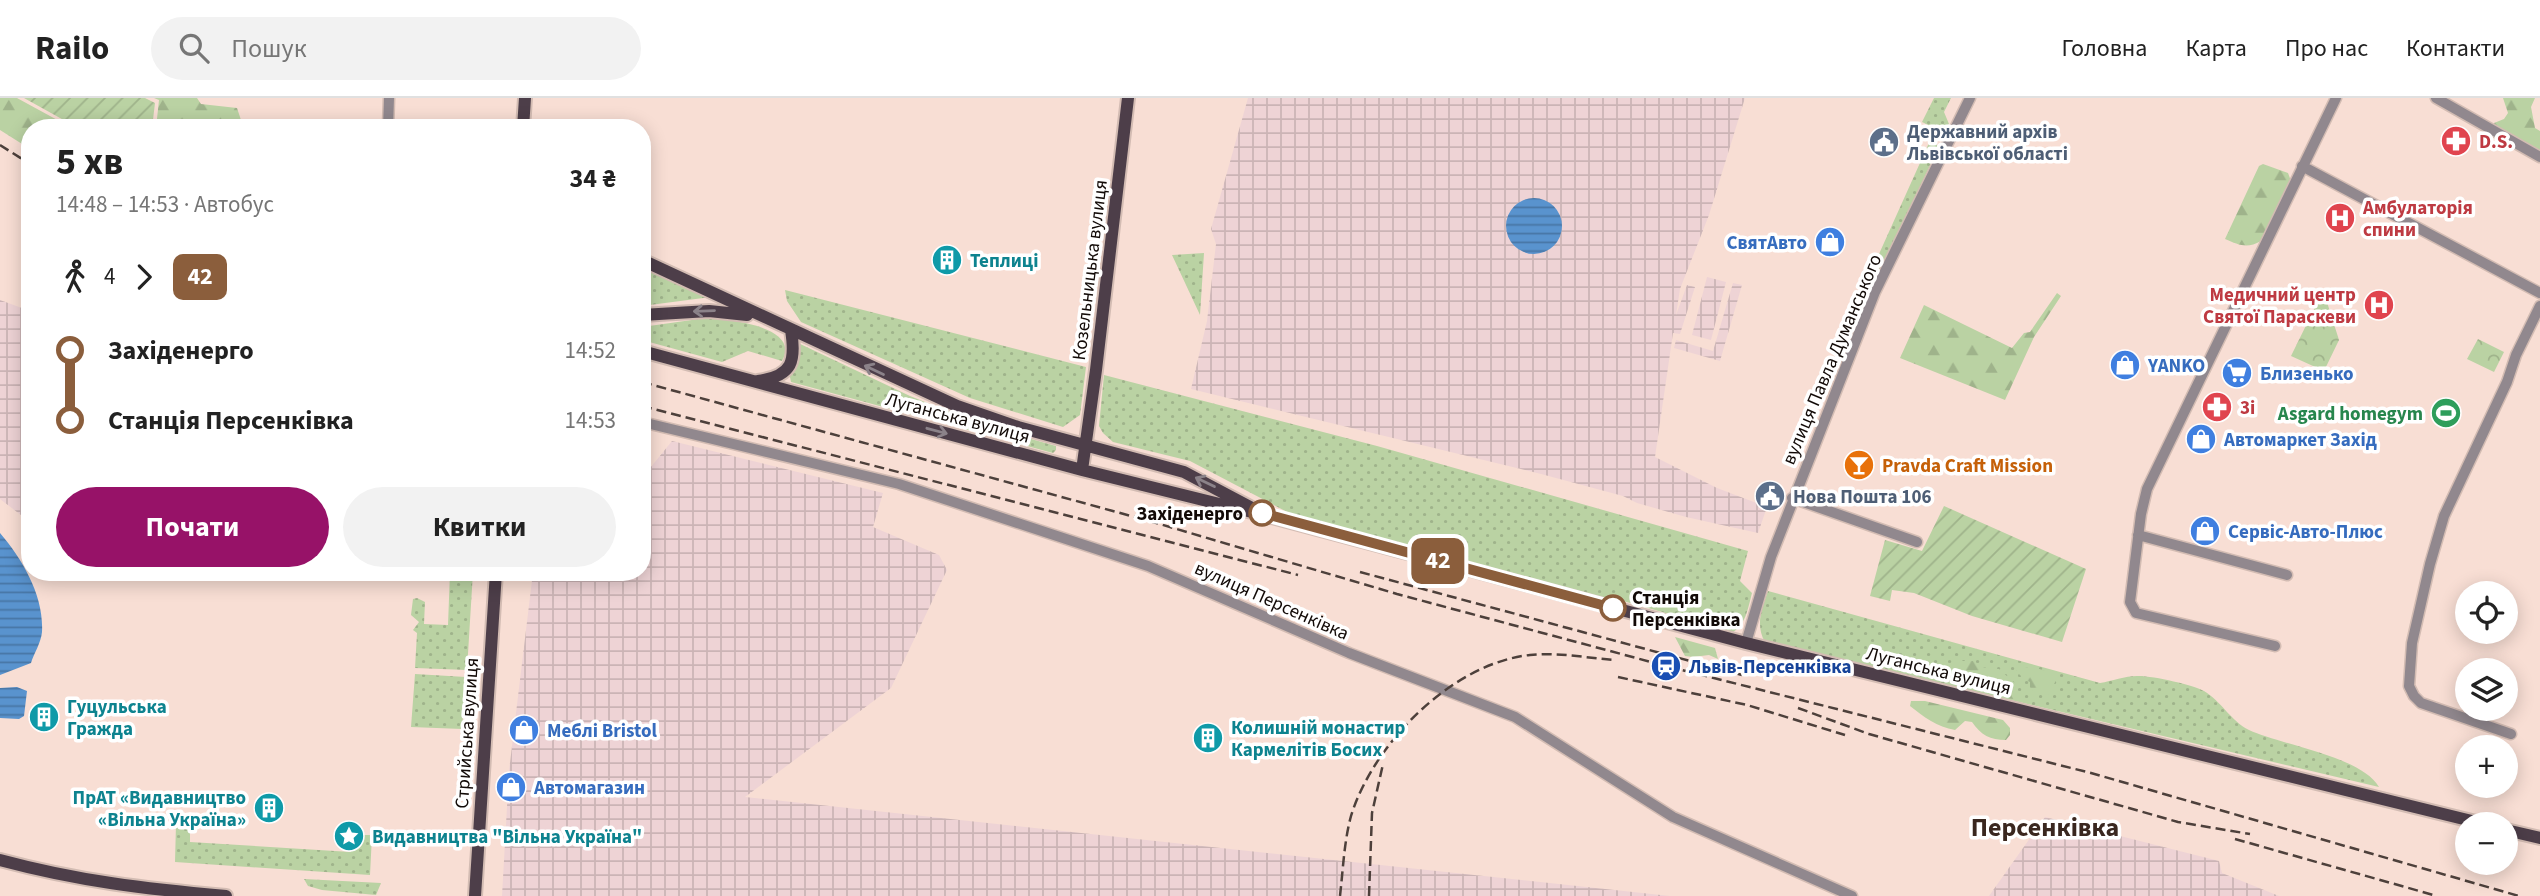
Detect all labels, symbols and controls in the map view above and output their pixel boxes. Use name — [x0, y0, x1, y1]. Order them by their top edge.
search box — [151, 17, 641, 80]
text: Railo — [35, 25, 109, 72]
icon: search — [175, 29, 213, 67]
text: Пошук — [231, 30, 307, 67]
text: Головна — [2061, 31, 2147, 66]
text: Карта — [2185, 31, 2247, 66]
text: Про нас — [2285, 31, 2368, 66]
text: Контакти — [2406, 31, 2505, 66]
place label: Державний архів Львівської області — [1906, 119, 2068, 168]
pharmacy icon: D.S. — [2439, 124, 2473, 158]
public building icon: Державний архів Львівської області — [1867, 125, 1901, 159]
place label: D.S. — [2479, 129, 2513, 156]
text: 5 хв — [56, 135, 123, 189]
text: 34 ₴ — [570, 160, 616, 197]
street label: Козельницька вулиця — [1066, 178, 1115, 362]
text: 14:48 – 14:53 · Автобус — [56, 188, 274, 221]
place label: Амбулаторія спини — [2362, 195, 2473, 244]
hospital icon: Амбулаторія спини — [2323, 201, 2357, 235]
shop icon: СвятАвто — [1813, 225, 1847, 259]
place label: СвятАвто — [1726, 230, 1807, 257]
building icon: Теплиці — [930, 243, 964, 277]
place label: Теплиці — [970, 248, 1038, 275]
street label: вулиця Павла Думанського — [1776, 250, 1889, 469]
icon: walk — [56, 258, 94, 296]
icon: forward — [125, 258, 163, 296]
text: 42 — [187, 259, 213, 294]
text: 4 — [104, 260, 115, 293]
place label: Медичний центр Святої Параскеви — [2203, 282, 2356, 331]
hospital icon: Медичний центр Святої Параскеви — [2362, 288, 2396, 322]
one-way arrow — [692, 305, 715, 318]
text: Західенерго — [108, 332, 254, 369]
text: 14:52 — [565, 334, 616, 367]
shop icon: YANKO — [2108, 348, 2142, 382]
place label: YANKO — [2147, 353, 2205, 380]
supermarket icon: Близенько — [2220, 356, 2254, 390]
place label: Близенько — [2260, 361, 2354, 388]
one-way arrow — [864, 362, 885, 376]
street label: Луганська вулиця — [882, 386, 1033, 451]
pharmacy icon: 3і — [2200, 390, 2234, 424]
place label: 3і — [2240, 395, 2255, 422]
sports icon: Asgard homegym — [2429, 396, 2463, 430]
place label: Asgard homegym — [2277, 401, 2423, 428]
text: Станція Персенківка — [108, 402, 354, 439]
text: 14:53 — [565, 404, 616, 437]
shop icon: Автомаркет Захід — [2184, 422, 2218, 456]
one-way arrow — [925, 425, 947, 438]
place label: Автомаркет Захід — [2223, 427, 2377, 454]
bar icon: Pravda Craft Mission — [1842, 448, 1876, 482]
place label: Pravda Craft Mission — [1882, 453, 2053, 480]
one-way arrow — [1195, 474, 1216, 488]
public building icon: Нова Пошта 106 — [1753, 479, 1787, 513]
place label: Нова Пошта 106 — [1793, 484, 1931, 511]
button: Почати — [56, 487, 329, 567]
button: Квитки — [343, 487, 616, 567]
marker: Західенерго — [1249, 500, 1275, 526]
place label: Західенерго — [1137, 501, 1243, 528]
shop icon: Сервіс-Авто-Плюс — [2188, 514, 2222, 548]
place label: Сервіс-Авто-Плюс — [2228, 519, 2383, 546]
line badge: 42 — [1406, 538, 1470, 584]
text: 42 — [1425, 543, 1451, 578]
street label: вулиця Персенківка — [1190, 555, 1353, 648]
map controls — [2455, 581, 2518, 875]
button: locate — [2455, 581, 2518, 644]
place label: Станція Персенківка — [1632, 585, 1741, 634]
marker: Станція Персенківка — [1600, 595, 1626, 621]
street label: Луганська вулиця — [1863, 640, 2014, 703]
station icon: Львів-Персенківка — [1649, 649, 1683, 683]
place label: Львів-Персенківка — [1688, 654, 1851, 681]
street label: Стрийська вулиця — [449, 657, 486, 809]
button: layers — [2455, 658, 2518, 721]
place label: Гуцульська Гражда — [67, 694, 167, 743]
building icon: Гуцульська Гражда — [27, 700, 61, 734]
shop icon: Меблі Bristol — [507, 713, 541, 747]
place label: Колишній монастир Кармелітів Босих — [1231, 715, 1406, 764]
place label: Меблі Bristol — [547, 718, 658, 745]
building icon: Колишній монастир Кармелітів Босих — [1191, 721, 1225, 755]
button: + — [2455, 735, 2518, 798]
shop icon: Автомагазин — [494, 770, 528, 804]
place label: Автомагазин — [533, 775, 645, 802]
place label: ПрАТ «Видавництво «Вільна Україна» — [73, 785, 246, 834]
building icon: ПрАТ «Видавництво «Вільна Україна» — [252, 791, 286, 825]
district label: Персенківка — [1971, 809, 2119, 846]
button: − — [2455, 812, 2518, 875]
place icon: Видавництва "Вільна Україна" — [332, 819, 366, 853]
place label: Видавництва "Вільна Україна" — [372, 824, 642, 851]

